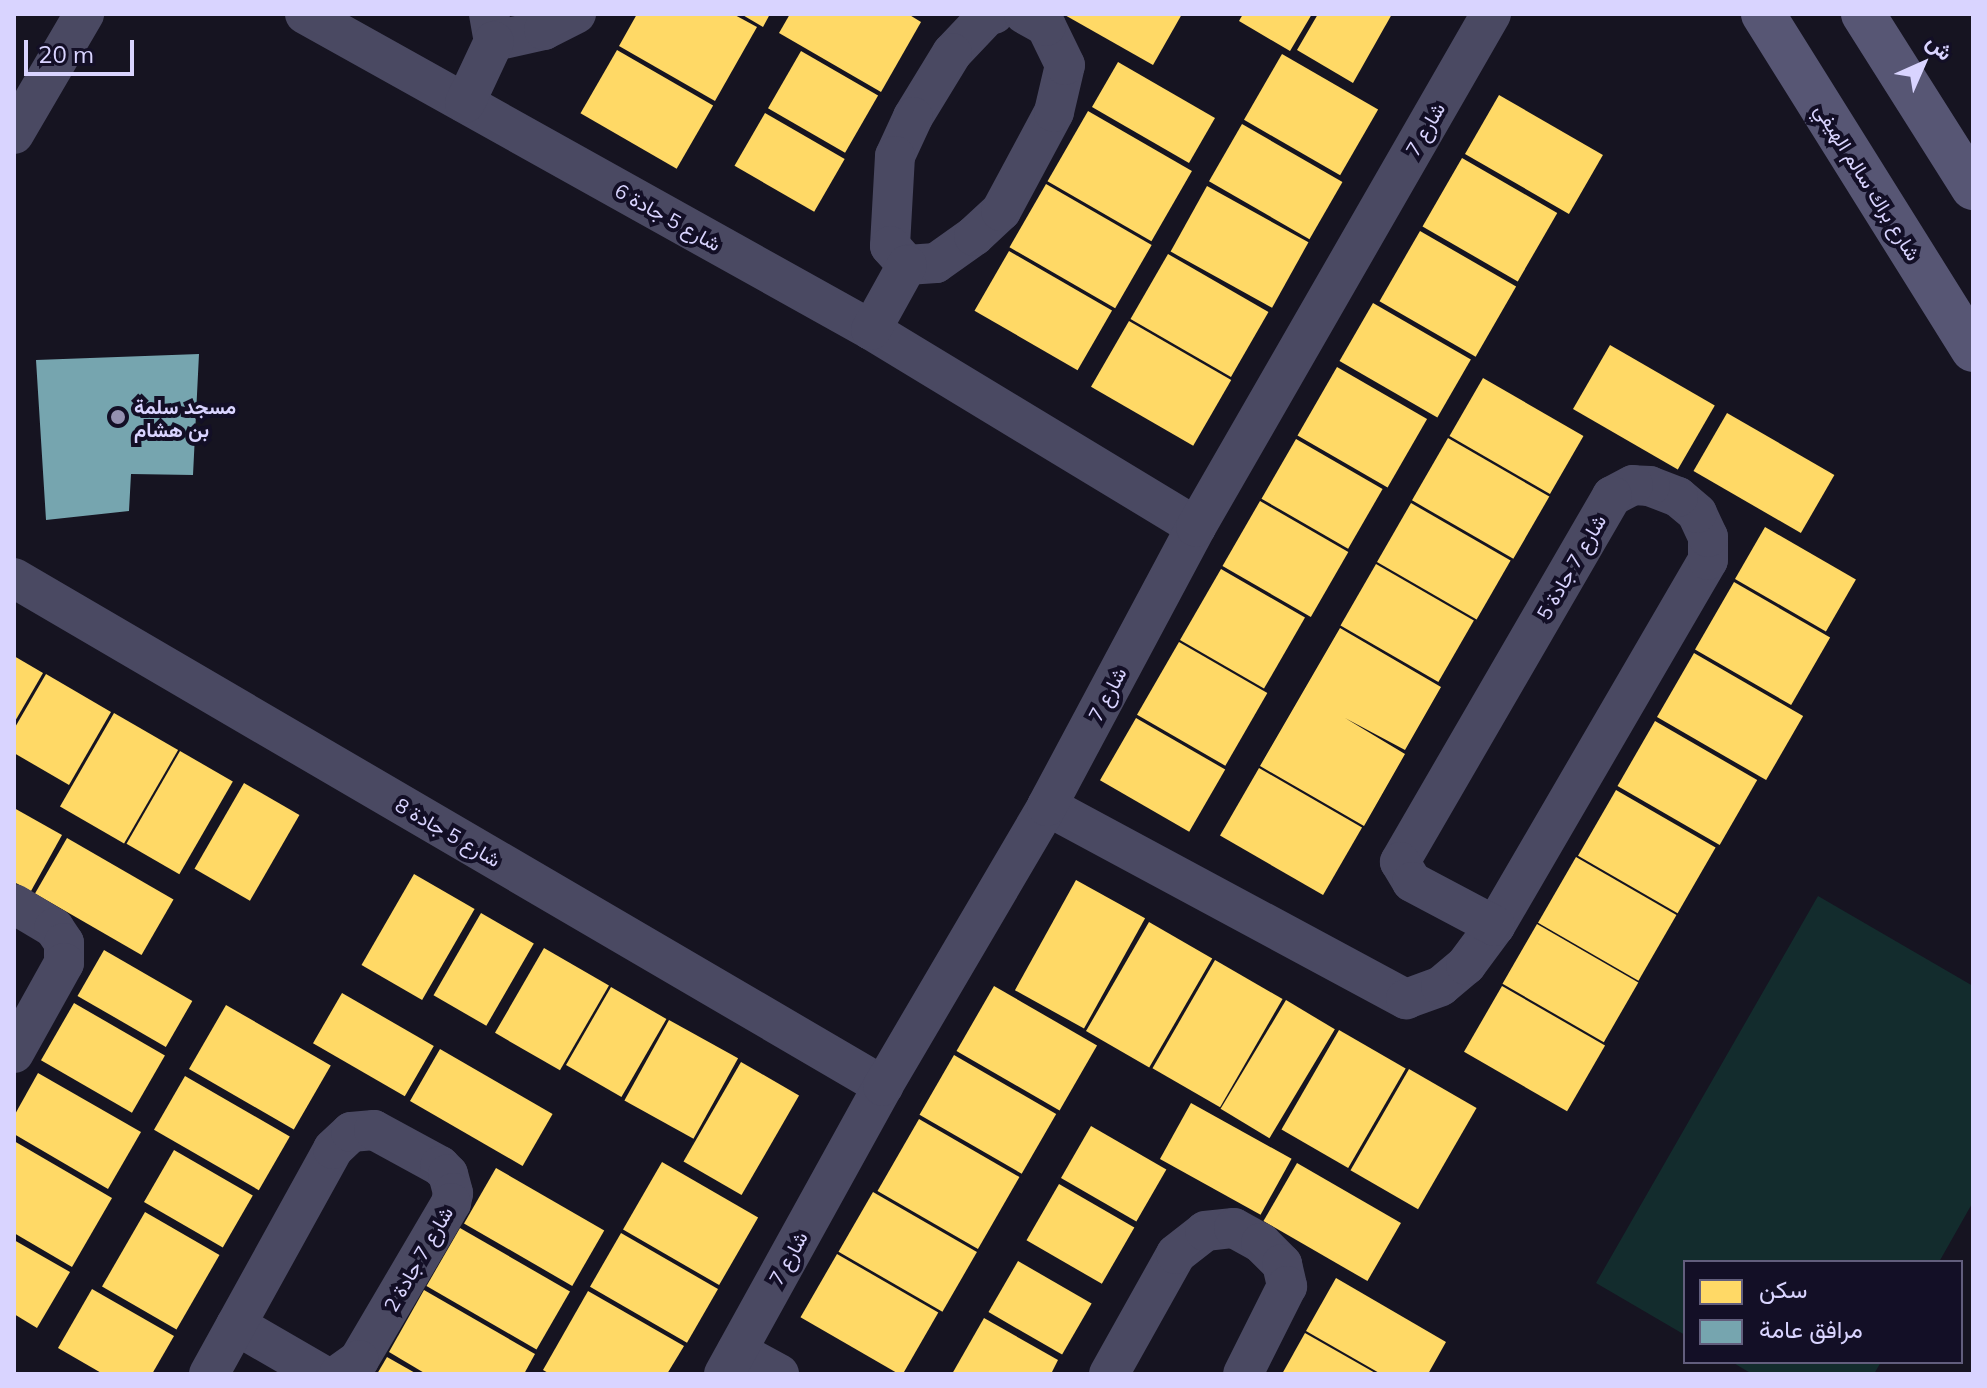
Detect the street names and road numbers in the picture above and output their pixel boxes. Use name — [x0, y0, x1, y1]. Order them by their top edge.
street label: شارع 7 — [1400, 98, 1450, 160]
street label: شارع براك سالم الهيفي — [1810, 99, 1926, 265]
street label: شارع 5 جادة 6 — [611, 178, 725, 256]
street label: شارع 7 جادة 5 — [1531, 510, 1611, 624]
street label: شارع 7 — [1083, 663, 1131, 725]
street label: شارع 5 جادة 8 — [391, 792, 505, 872]
street label: شارع 7 جادة 2 — [378, 1202, 458, 1316]
street label: شارع 7 — [764, 1227, 812, 1289]

